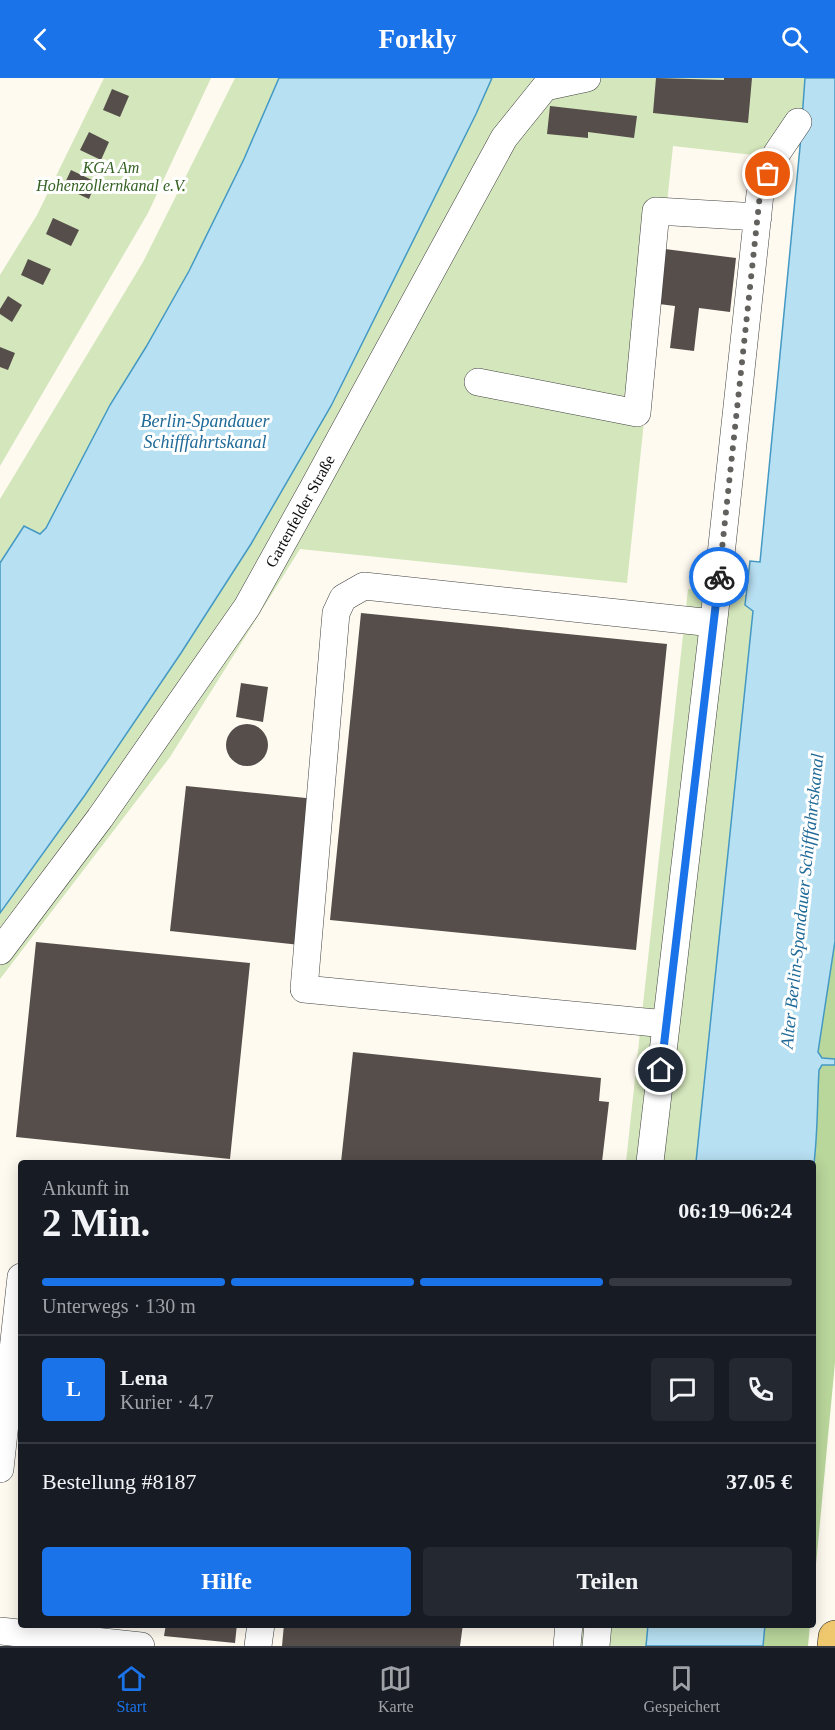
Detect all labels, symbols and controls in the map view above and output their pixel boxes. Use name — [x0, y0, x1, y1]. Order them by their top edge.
icon: back — [24, 23, 57, 56]
icon: search — [778, 23, 811, 56]
text: Forkly — [379, 24, 457, 54]
pin — [742, 148, 793, 199]
icon: bag — [751, 157, 784, 190]
park label: KGA Am Hohenzollernkanal e.V. — [35, 159, 186, 194]
water label: Berlin-Spandauer Schifffahrtskanal — [141, 411, 270, 452]
street label: Gartenfelder Straße — [262, 452, 338, 570]
courier — [689, 547, 749, 607]
icon: bike — [703, 561, 736, 594]
water label: Alter Berlin-Spandauer Schifffahrtskanal — [776, 752, 827, 1051]
pin — [635, 1044, 686, 1095]
icon: home — [644, 1053, 677, 1086]
text: Ankunft in — [42, 1177, 129, 1199]
text: 06:19–06:24 — [678, 1198, 792, 1223]
text: 2 Min. — [42, 1201, 150, 1244]
text: Unterwegs · 130 m — [42, 1295, 196, 1317]
button: chat — [651, 1358, 714, 1421]
button: phone — [729, 1358, 792, 1421]
text: Lena — [120, 1365, 168, 1390]
text: L — [66, 1376, 81, 1401]
text: Kurier · 4.7 — [120, 1391, 214, 1413]
text: Bestellung #8187 — [42, 1469, 197, 1494]
text: 37.05 € — [726, 1469, 792, 1494]
button: Hilfe — [42, 1547, 411, 1616]
button: Teilen — [423, 1547, 792, 1616]
tab: Start — [115, 1662, 148, 1716]
tab: Karte — [378, 1662, 414, 1716]
tab: Gespeichert — [644, 1662, 720, 1716]

